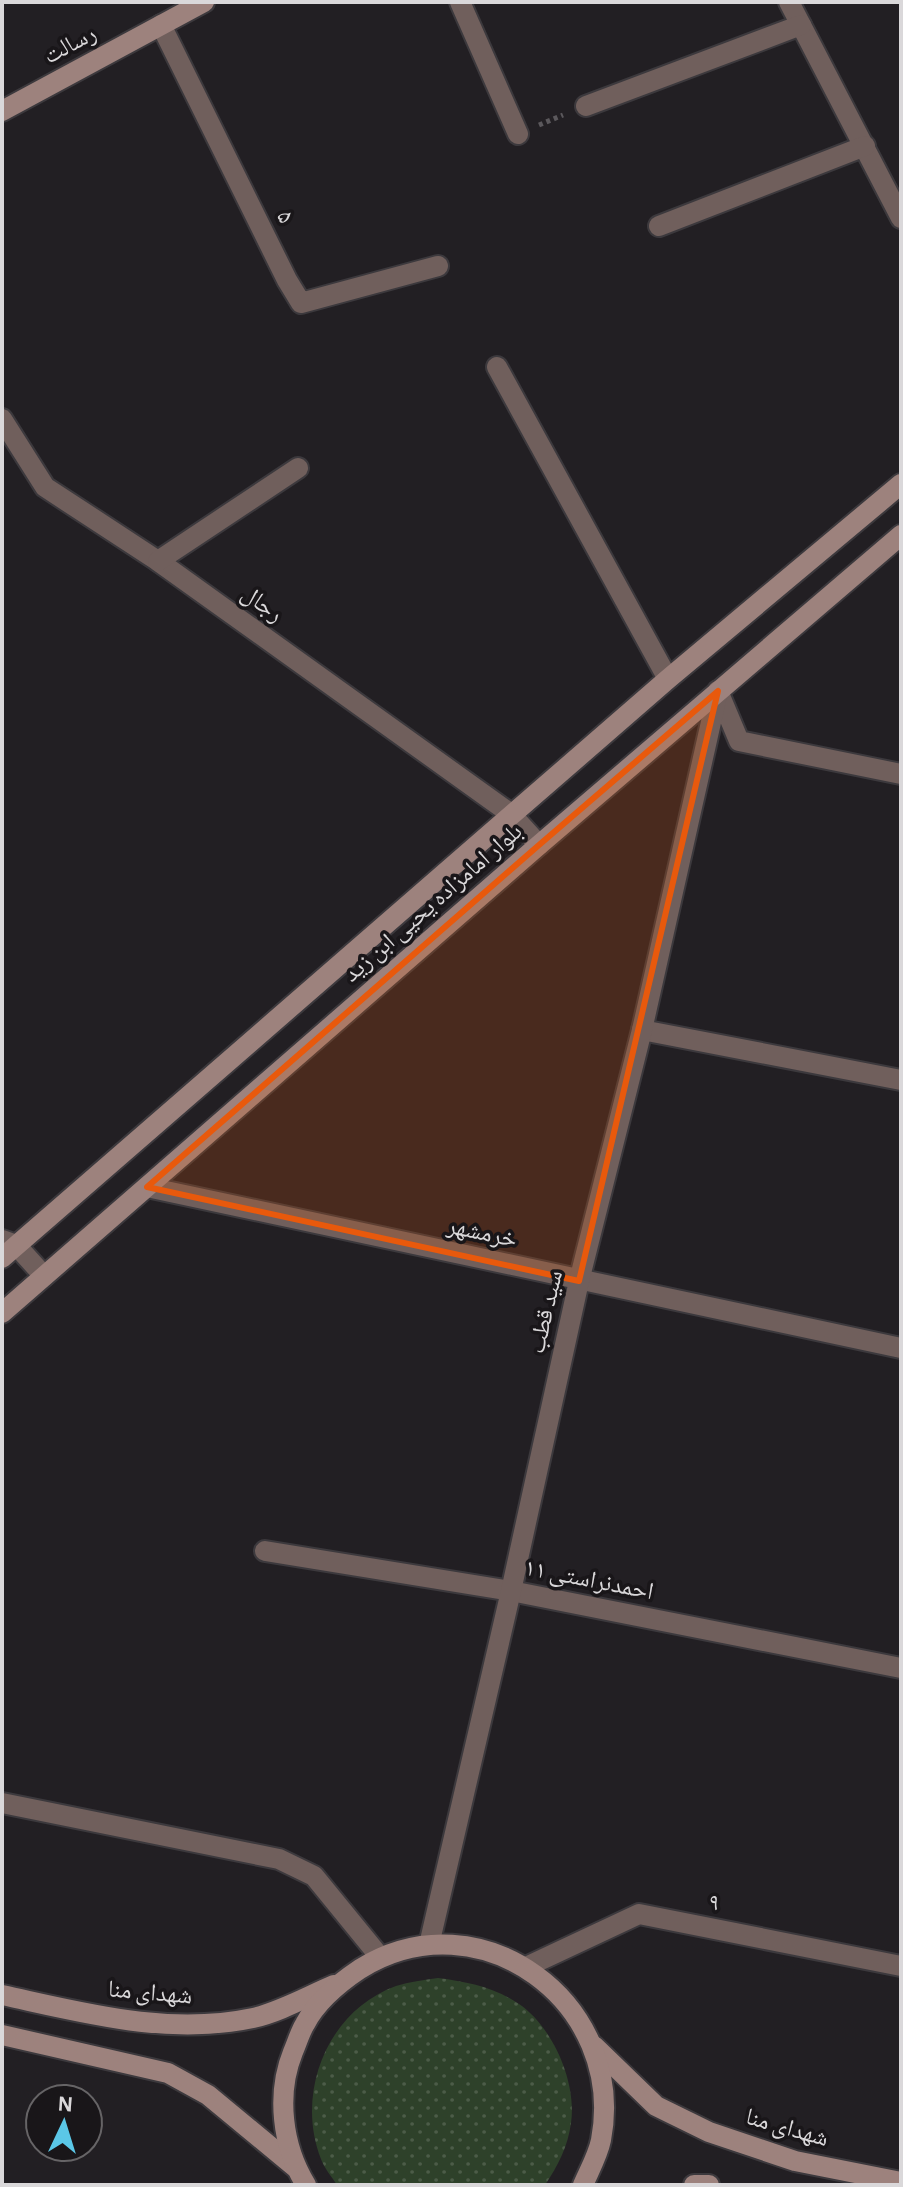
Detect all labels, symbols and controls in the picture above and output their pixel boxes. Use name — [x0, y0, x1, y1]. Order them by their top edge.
street label: رسالت — [40, 21, 100, 69]
street label: ۵ — [272, 207, 298, 227]
street label: رجال — [236, 581, 287, 628]
street label: بلوار امامزاده یحیی ابن زید — [339, 819, 528, 988]
street label: خرمشهر — [444, 1214, 519, 1252]
street label: سید قطب — [525, 1268, 568, 1356]
street label: ۱۱ احمدنراستی — [522, 1556, 655, 1605]
street label: ۹ — [706, 1890, 722, 1916]
street label: شهدای منا — [107, 1977, 193, 2010]
north arrow — [24, 2083, 104, 2163]
text: N — [57, 2093, 74, 2116]
street label: شهدای منا — [743, 2105, 831, 2152]

